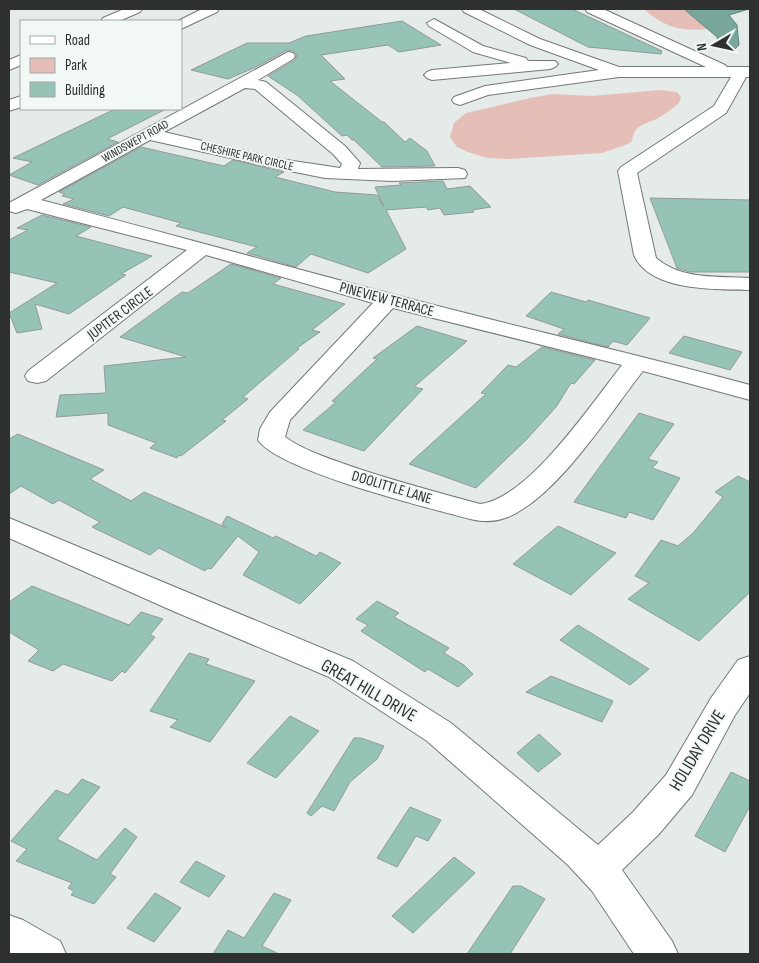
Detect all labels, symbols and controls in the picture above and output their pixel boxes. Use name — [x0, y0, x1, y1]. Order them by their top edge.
legend — [20, 20, 182, 110]
north arrow — [689, 20, 739, 70]
text: Road — [65, 31, 90, 50]
text: N — [693, 42, 711, 52]
text: Park — [65, 56, 87, 75]
text: Building — [65, 81, 105, 100]
street label: WINDSWEPT ROAD — [99, 117, 171, 166]
street label: CHESHIRE PARK CIRCLE — [199, 139, 295, 174]
street label: PINEVIEW TERRACE — [338, 278, 436, 321]
street label: JUPITER CIRCLE — [83, 282, 157, 345]
street label: DOOLITTLE LANE — [349, 466, 434, 509]
street label: GREAT HILL DRIVE — [317, 655, 420, 726]
street label: HOLIDAY DRIVE — [665, 706, 730, 794]

